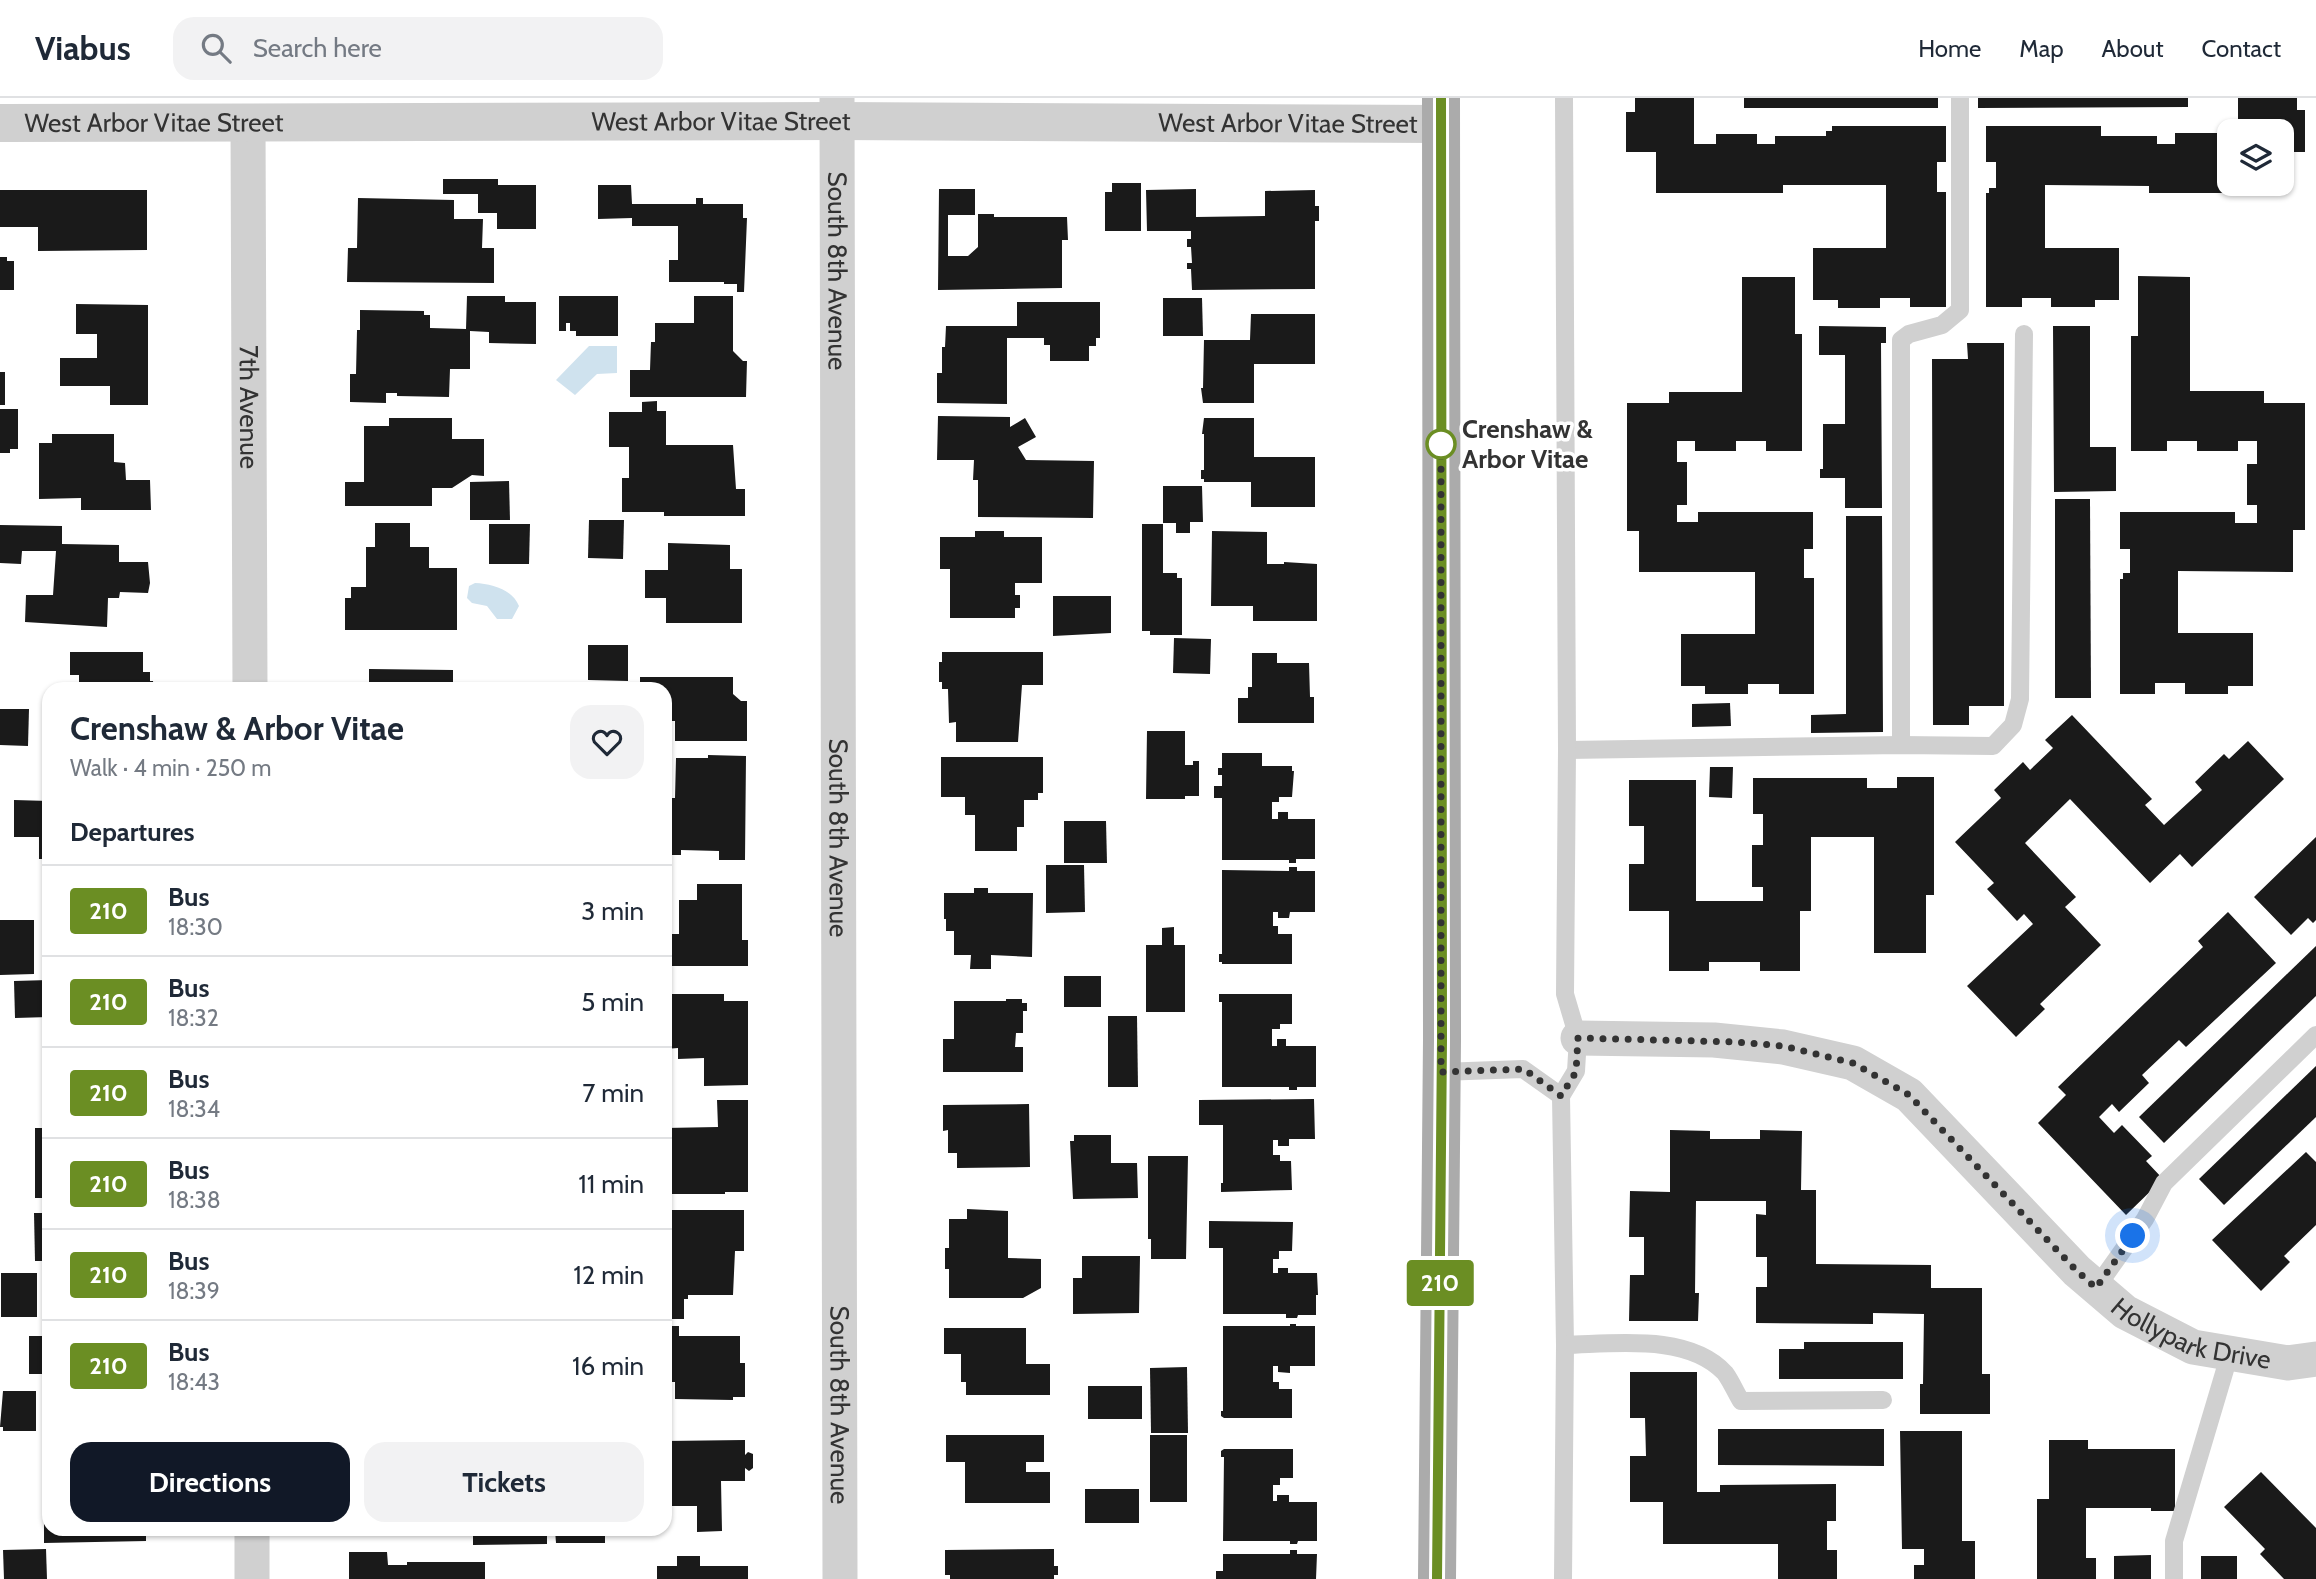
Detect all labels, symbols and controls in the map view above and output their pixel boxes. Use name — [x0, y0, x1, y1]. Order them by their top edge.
search box — [173, 17, 663, 80]
text: Viabus — [35, 28, 131, 68]
icon: search — [197, 29, 235, 67]
text: Search here — [253, 32, 382, 64]
text: Home — [1918, 34, 1981, 63]
text: Map — [2019, 34, 2064, 63]
text: About — [2102, 34, 2164, 63]
text: Contact — [2202, 34, 2281, 63]
street label: West Arbor Vitae Street — [591, 105, 851, 138]
street label: West Arbor Vitae Street — [24, 106, 284, 139]
street label: West Arbor Vitae Street — [1158, 107, 1418, 140]
map controls — [2217, 119, 2294, 196]
button: layers — [2217, 119, 2294, 196]
street label: South 8th Avenue — [821, 172, 854, 370]
street label: 7th Avenue — [233, 345, 265, 469]
place label: Crenshaw & Arbor Vitae — [1462, 413, 1594, 475]
marker: Crenshaw & Arbor Vitae — [1426, 429, 1456, 459]
button: heart — [570, 705, 644, 779]
text: Crenshaw & Arbor Vitae — [70, 708, 404, 748]
street label: South 8th Avenue — [822, 739, 855, 937]
text: Walk · 4 min · 250 m — [70, 754, 272, 782]
text: Departures — [70, 816, 194, 848]
text: Bus — [168, 881, 209, 913]
text: 3 min — [581, 895, 644, 927]
text: 210 — [89, 896, 128, 925]
text: 18:30 — [168, 913, 223, 941]
text: Bus — [168, 972, 209, 1004]
text: 5 min — [581, 986, 644, 1018]
text: 210 — [89, 987, 128, 1016]
text: 18:32 — [168, 1004, 219, 1032]
text: Bus — [168, 1063, 209, 1095]
text: 7 min — [582, 1077, 644, 1109]
text: 210 — [89, 1078, 128, 1107]
text: 18:34 — [168, 1095, 220, 1123]
text: Bus — [168, 1154, 209, 1186]
text: 11 min — [578, 1168, 644, 1200]
text: 210 — [89, 1169, 128, 1198]
text: 18:38 — [168, 1186, 221, 1214]
your location — [2115, 1218, 2150, 1253]
text: Bus — [168, 1245, 209, 1277]
text: 12 min — [573, 1259, 644, 1291]
text: 210 — [89, 1260, 128, 1289]
line badge: 210 — [1400, 1260, 1480, 1306]
text: 210 — [1421, 1268, 1459, 1297]
text: 18:39 — [168, 1277, 220, 1305]
street label: Hollypark Drive — [2104, 1291, 2273, 1376]
street label: South 8th Avenue — [823, 1306, 856, 1504]
text: Bus — [168, 1336, 209, 1368]
text: 16 min — [572, 1350, 644, 1382]
text: 210 — [89, 1351, 128, 1380]
text: 18:43 — [168, 1368, 220, 1396]
button: Directions — [70, 1442, 350, 1522]
button: Tickets — [364, 1442, 644, 1522]

